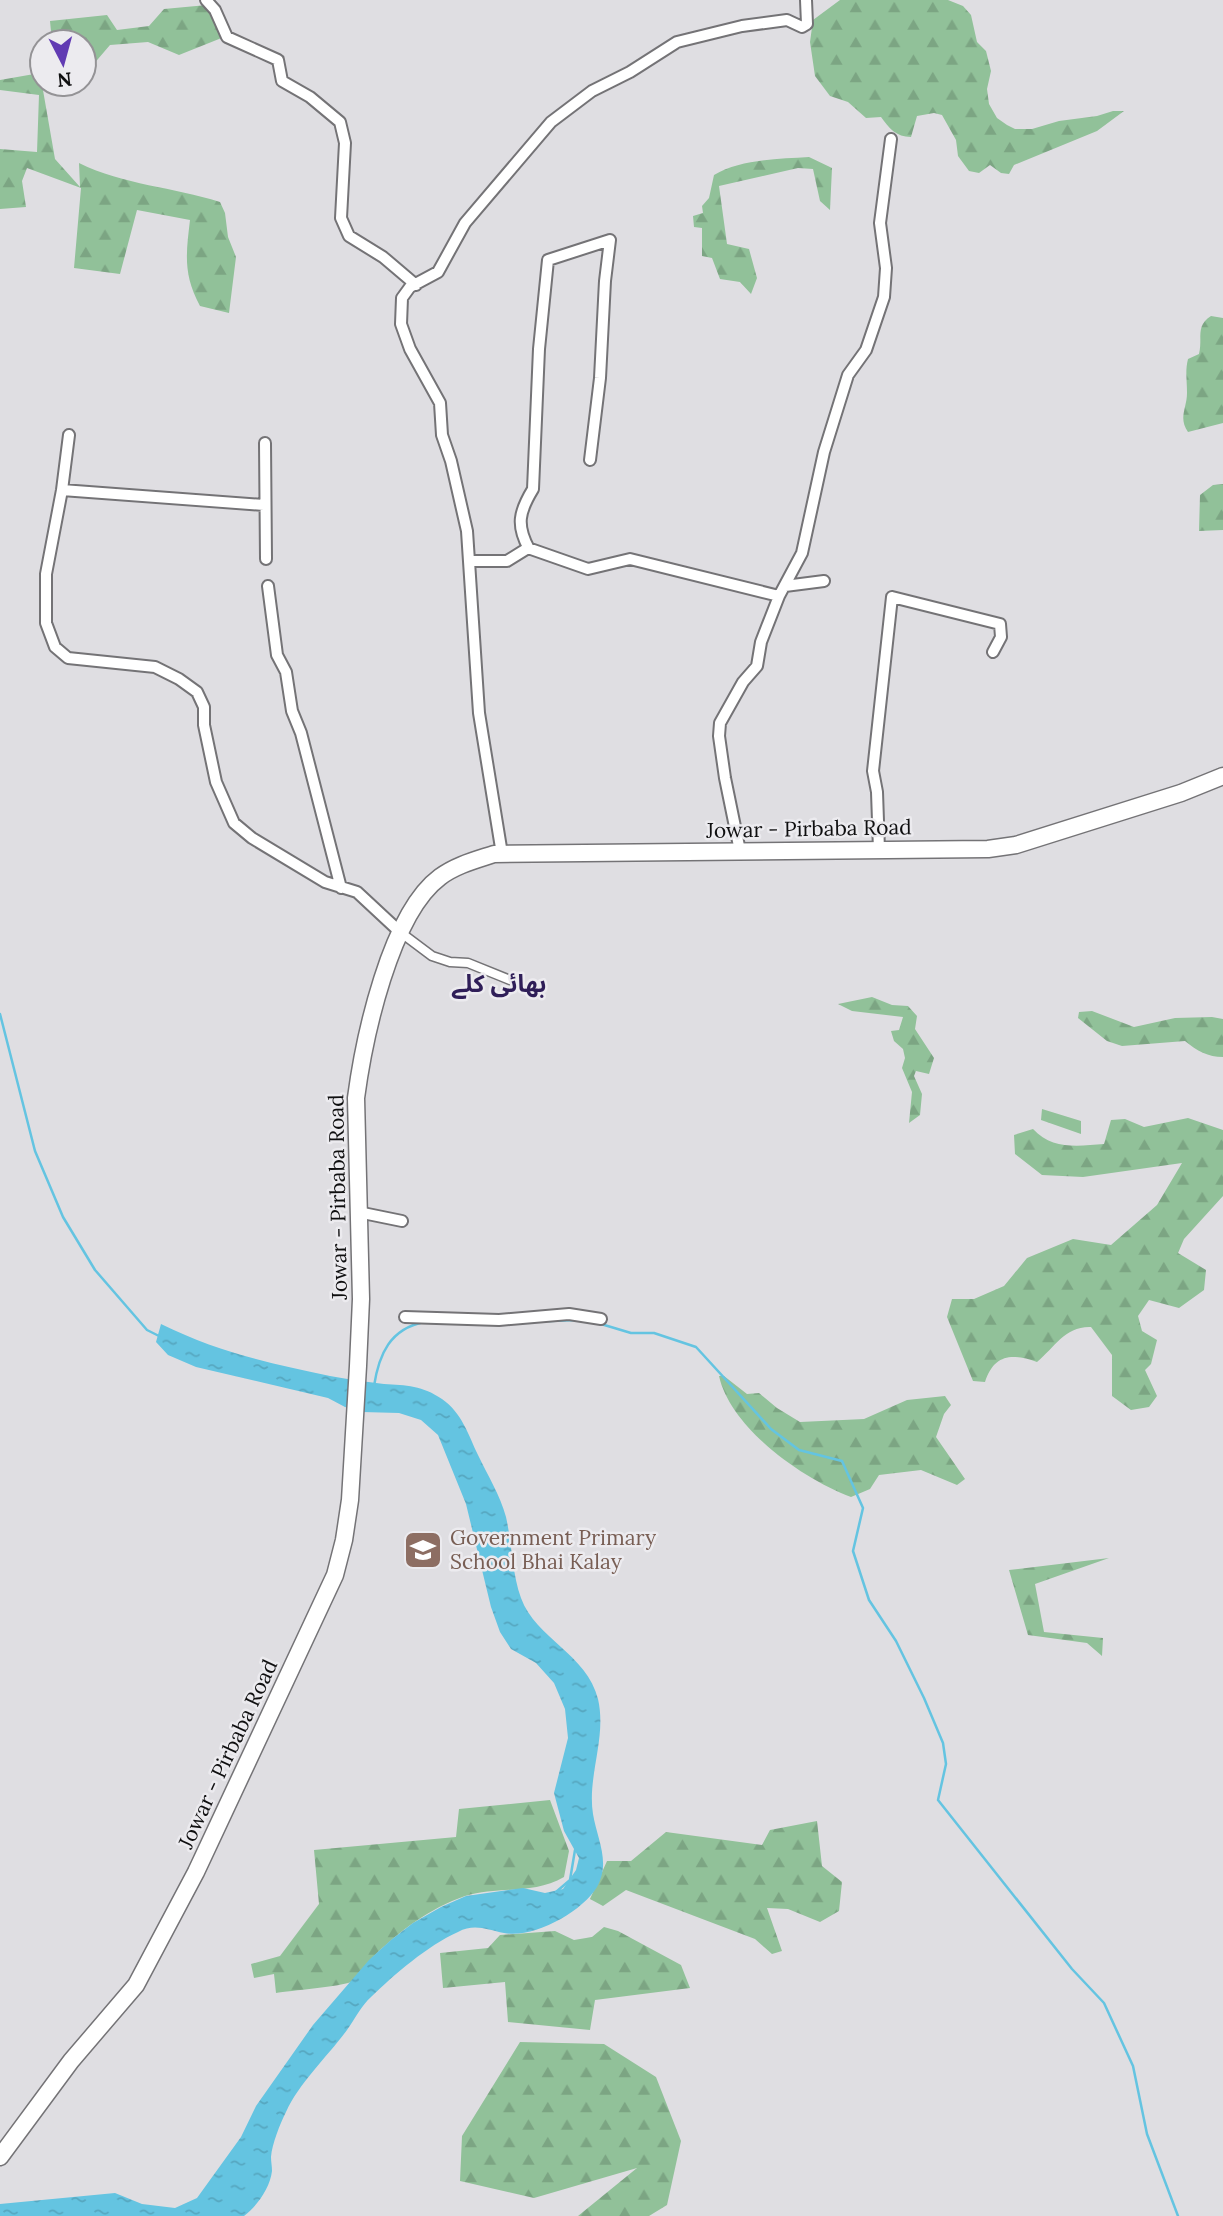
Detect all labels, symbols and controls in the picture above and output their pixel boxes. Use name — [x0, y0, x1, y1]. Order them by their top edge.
north arrow — [28, 28, 98, 98]
text: N — [56, 67, 73, 93]
street label: Jowar - Pirbaba Road — [705, 813, 912, 844]
district label: بھائی كلے — [452, 968, 546, 999]
street label: Jowar - Pirbaba Road — [322, 1094, 353, 1301]
place label: Government Primary School Bhai Kalay — [450, 1524, 656, 1575]
school or university icon: Government Primary School Bhai Kalay — [402, 1529, 444, 1571]
street label: Jowar - Pirbaba Road — [171, 1655, 283, 1854]

